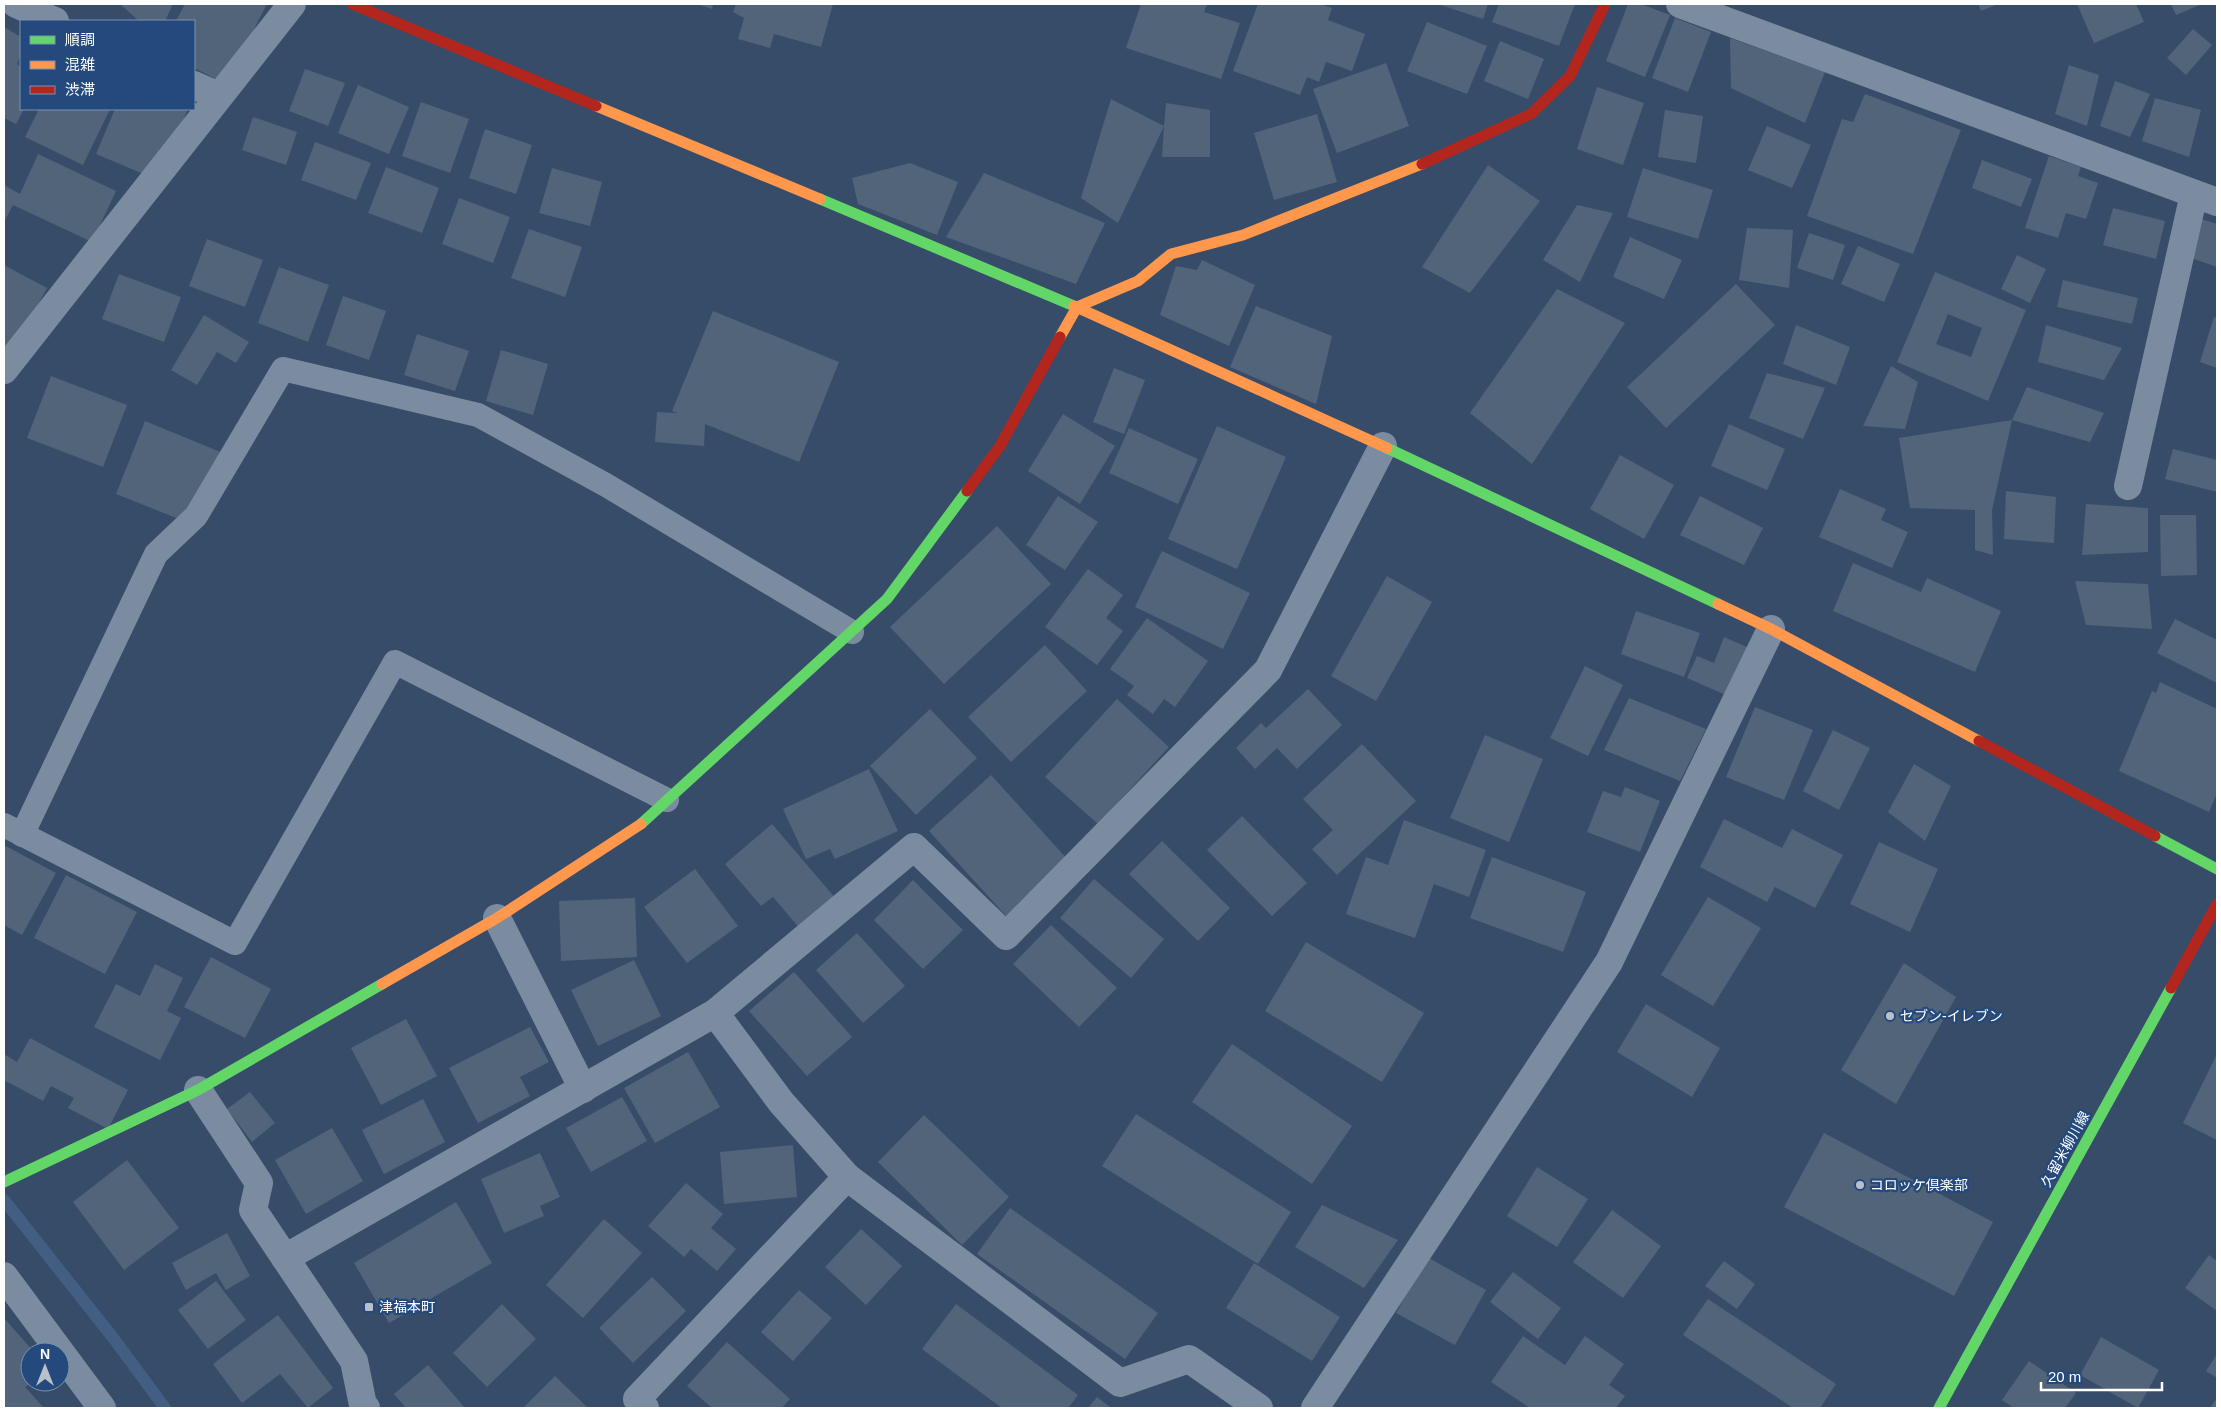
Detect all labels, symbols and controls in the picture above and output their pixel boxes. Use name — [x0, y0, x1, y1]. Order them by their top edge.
legend — [20, 20, 195, 110]
text: 順調 — [65, 31, 95, 48]
text: 混雑 — [65, 56, 95, 73]
text: 渋滞 — [65, 81, 95, 98]
place label: セブン-イレブン — [1900, 1008, 2003, 1024]
marker: セブン-イレブン — [1884, 1010, 1896, 1022]
street label: 久留米柳川線 — [2038, 1108, 2092, 1190]
place label: コロッケ倶楽部 — [1870, 1177, 1968, 1193]
marker: コロッケ倶楽部 — [1854, 1179, 1866, 1191]
place label: 津福本町 — [379, 1299, 435, 1315]
marker: 津福本町 — [363, 1301, 375, 1313]
north arrow — [20, 1342, 70, 1392]
text: N — [40, 1346, 50, 1362]
scale bar — [2041, 1360, 2162, 1392]
text: 20 m — [2048, 1368, 2081, 1385]

